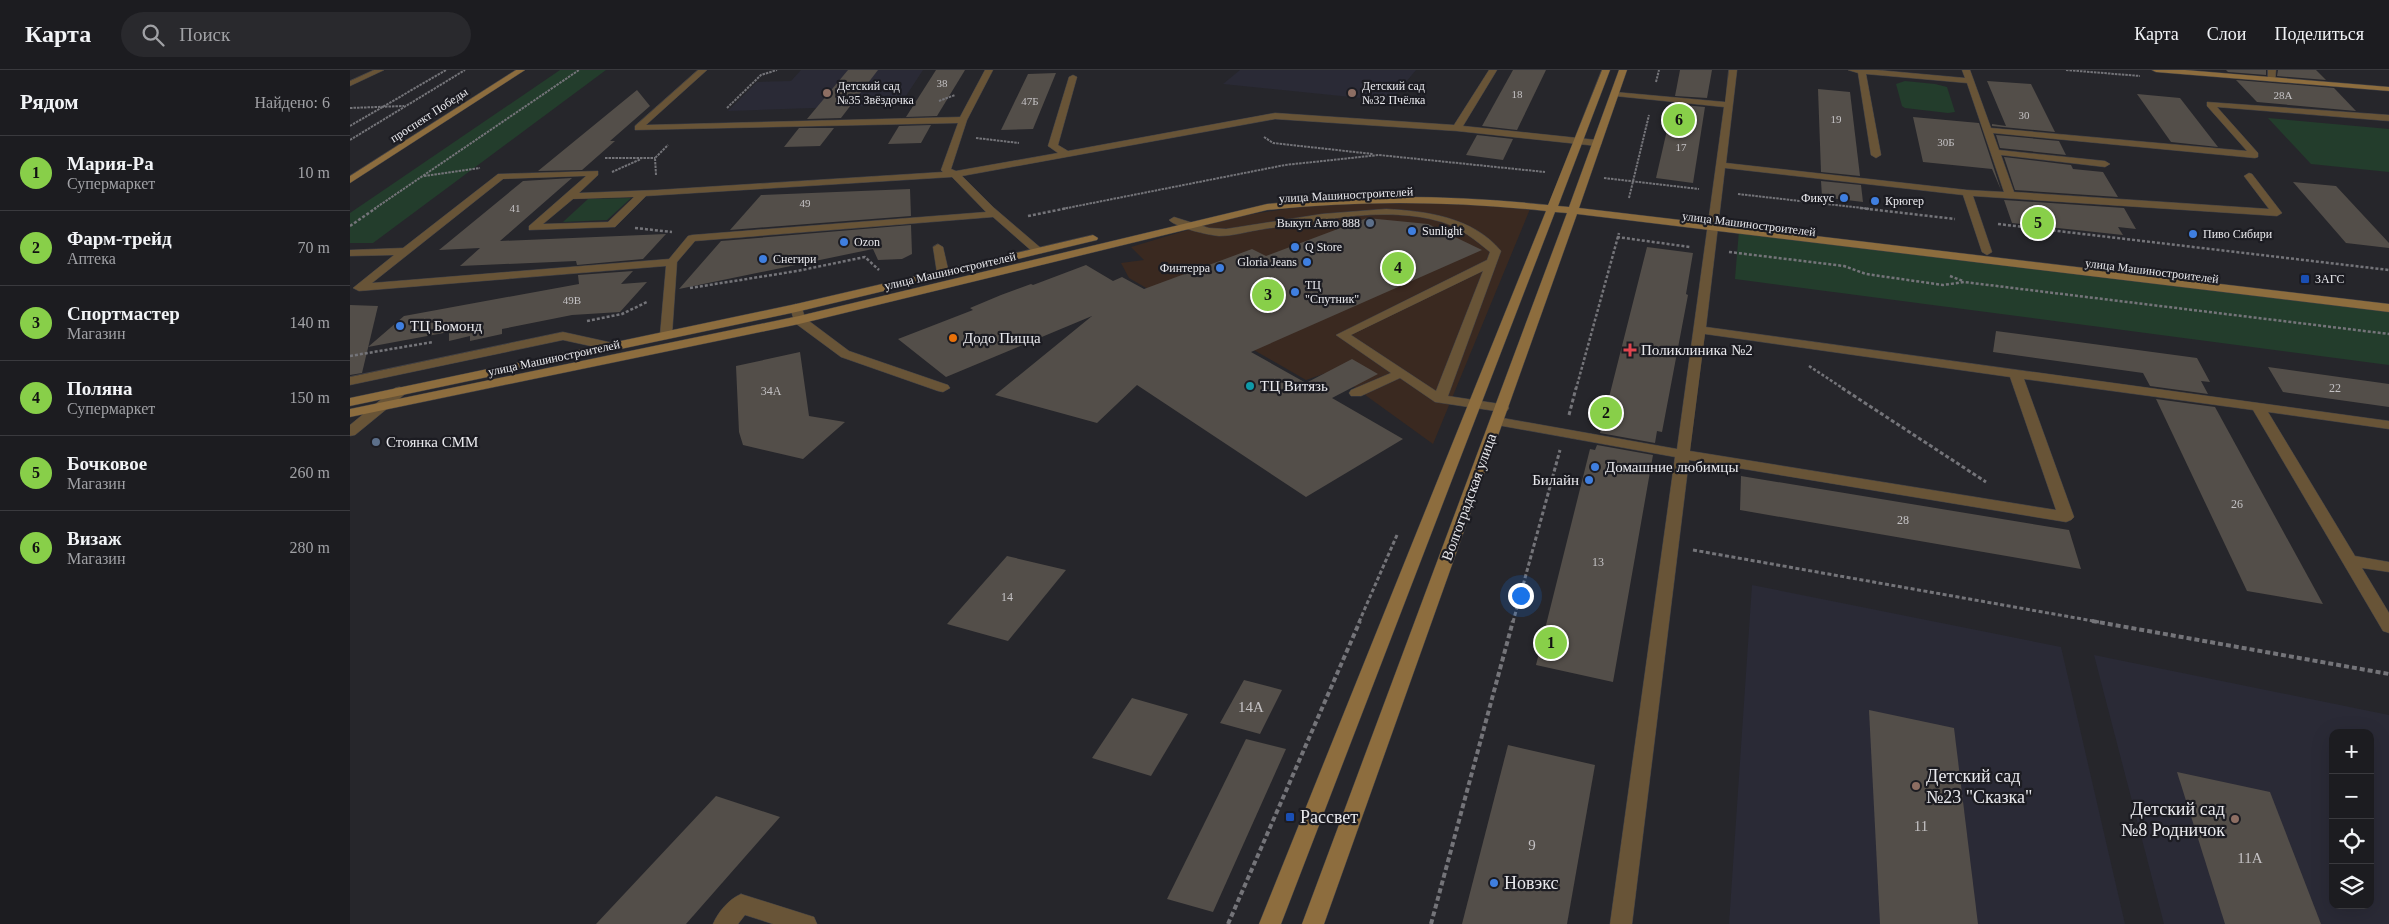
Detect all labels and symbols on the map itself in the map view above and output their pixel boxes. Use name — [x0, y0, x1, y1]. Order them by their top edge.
house number: 38 — [937, 77, 948, 89]
place label: Детский сад №35 Звёздочка — [837, 79, 914, 107]
place label: Детский сад №32 Пчёлка — [1362, 79, 1426, 107]
street label: проспект Победы — [388, 85, 470, 145]
marker: Детский сад №35 Звёздочка — [821, 87, 833, 99]
marker: Детский сад №32 Пчёлка — [1346, 87, 1358, 99]
house number: 18 — [1512, 88, 1523, 100]
house number: 28А — [2274, 89, 2293, 101]
house number: 47Б — [1021, 95, 1039, 107]
pin: 6 — [1663, 101, 1695, 139]
house number: 30 — [2019, 109, 2030, 121]
house number: 19 — [1831, 113, 1842, 125]
house number: 30Б — [1937, 136, 1955, 148]
house number: 17 — [1676, 141, 1687, 153]
street label: улица Машиностроителей — [1278, 184, 1414, 206]
place label: Фикус — [1801, 191, 1834, 205]
marker: Фикус — [1838, 192, 1850, 204]
place label: Крюгер — [1885, 194, 1924, 208]
marker: Крюгер — [1869, 195, 1881, 207]
house number: 49 — [800, 197, 811, 209]
house number: 41 — [510, 202, 521, 214]
pin: 5 — [2022, 204, 2054, 242]
street label: улица Машиностроителей — [1681, 209, 1817, 239]
place label: Выкуп Авто 888 — [1277, 216, 1360, 230]
marker: Выкуп Авто 888 — [1364, 217, 1376, 229]
place label: Sunlight — [1422, 224, 1463, 238]
marker: Sunlight — [1406, 225, 1418, 237]
place label: Пиво Сибири — [2203, 227, 2273, 241]
marker: Пиво Сибири — [2187, 228, 2199, 240]
place label: Ozon — [854, 235, 880, 249]
marker: Ozon — [838, 236, 850, 248]
place label: Q Store — [1305, 240, 1342, 254]
marker: Q Store — [1289, 241, 1301, 253]
street label: улица Машиностроителей — [883, 249, 1018, 293]
pin: 4 — [1382, 249, 1414, 287]
place label: Снегири — [773, 252, 817, 266]
marker: Снегири — [757, 253, 769, 265]
place label: Gloria Jeans — [1237, 255, 1297, 269]
marker: Gloria Jeans — [1301, 256, 1313, 268]
street label: улица Машиностроителей — [2084, 256, 2220, 286]
place label: Финтерра — [1160, 261, 1211, 275]
marker: Финтерра — [1214, 262, 1226, 274]
place label: ЗАГС — [2315, 272, 2344, 286]
marker: ЗАГС — [2299, 273, 2311, 285]
pin: 3 — [1252, 276, 1284, 314]
place label: ТЦ "Спутник" — [1305, 278, 1359, 306]
marker: ТЦ "Спутник" — [1289, 286, 1301, 298]
house number: 49В — [563, 294, 581, 306]
place label: ТЦ Бомонд — [410, 318, 483, 334]
marker: ТЦ Бомонд — [394, 320, 406, 332]
place label: Додо Пицца — [963, 330, 1041, 346]
marker: Додо Пицца — [947, 332, 959, 344]
street label: улица Машиностроителей — [487, 337, 622, 379]
place label: Поликлиника №2 — [1641, 342, 1753, 358]
marker: Поликлиника №2 — [1623, 343, 1637, 357]
place label: ТЦ Витязь — [1260, 378, 1328, 394]
marker: ТЦ Витязь — [1244, 380, 1256, 392]
house number: 22 — [2329, 381, 2341, 395]
house number: 34А — [761, 384, 782, 398]
pin: 2 — [1590, 394, 1622, 432]
street label: Волгоградская улица — [1439, 431, 1500, 563]
place label: Стоянка СММ — [386, 434, 478, 450]
marker: Стоянка СММ — [370, 436, 382, 448]
place label: Домашние любимцы — [1605, 459, 1738, 475]
marker: Домашние любимцы — [1589, 461, 1601, 473]
place label: Билайн — [1532, 472, 1579, 488]
marker: Билайн — [1583, 474, 1595, 486]
house number: 26 — [2231, 497, 2243, 511]
house number: 28 — [1897, 513, 1909, 527]
house number: 13 — [1592, 555, 1604, 569]
your location — [1508, 583, 1534, 609]
house number: 14 — [1001, 590, 1013, 604]
pin: 1 — [1535, 624, 1567, 662]
house number: 14А — [1238, 699, 1264, 715]
place label: Детский сад №23 "Сказка" — [1926, 766, 2032, 807]
marker: Детский сад №23 "Сказка" — [1910, 780, 1922, 792]
place label: Детский сад №8 Родничок — [2121, 799, 2225, 840]
place label: Рассвет — [1300, 807, 1358, 827]
marker: Рассвет — [1284, 811, 1296, 823]
marker: Детский сад №8 Родничок — [2229, 813, 2241, 825]
house number: 11 — [1914, 818, 1928, 834]
house number: 9 — [1528, 837, 1536, 853]
house number: 11А — [2237, 850, 2263, 866]
place label: Новэкс — [1504, 873, 1559, 893]
marker: Новэкс — [1488, 877, 1500, 889]

